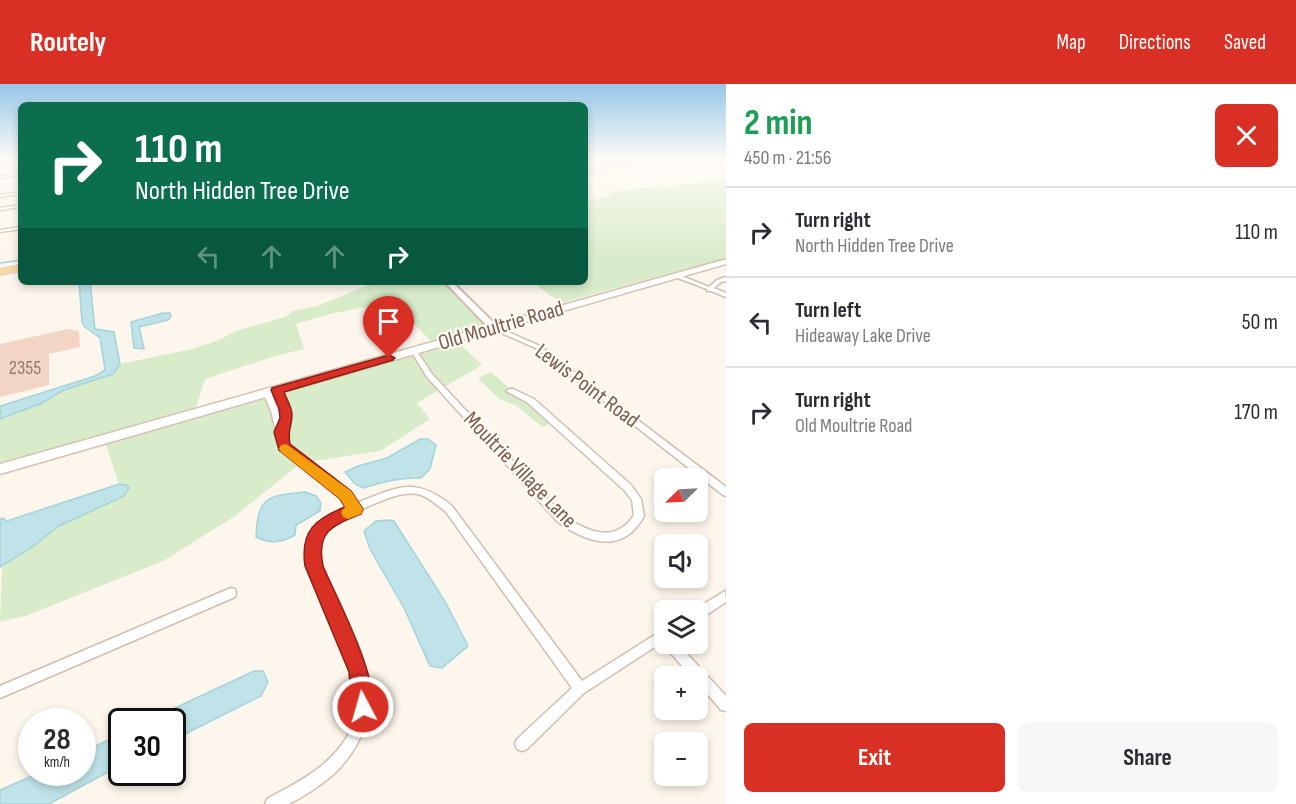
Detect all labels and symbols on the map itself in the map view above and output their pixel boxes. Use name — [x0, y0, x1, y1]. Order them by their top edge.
street label: Old Moultrie Road — [435, 295, 567, 357]
pin — [363, 296, 414, 358]
street label: Lewis Point Road — [530, 338, 644, 434]
house number: 2355 — [9, 356, 41, 380]
street label: Moultrie Village Lane — [458, 406, 582, 534]
north arrow — [654, 468, 708, 522]
position arrow — [331, 675, 395, 739]
speed limit sign: 30 — [108, 708, 186, 786]

